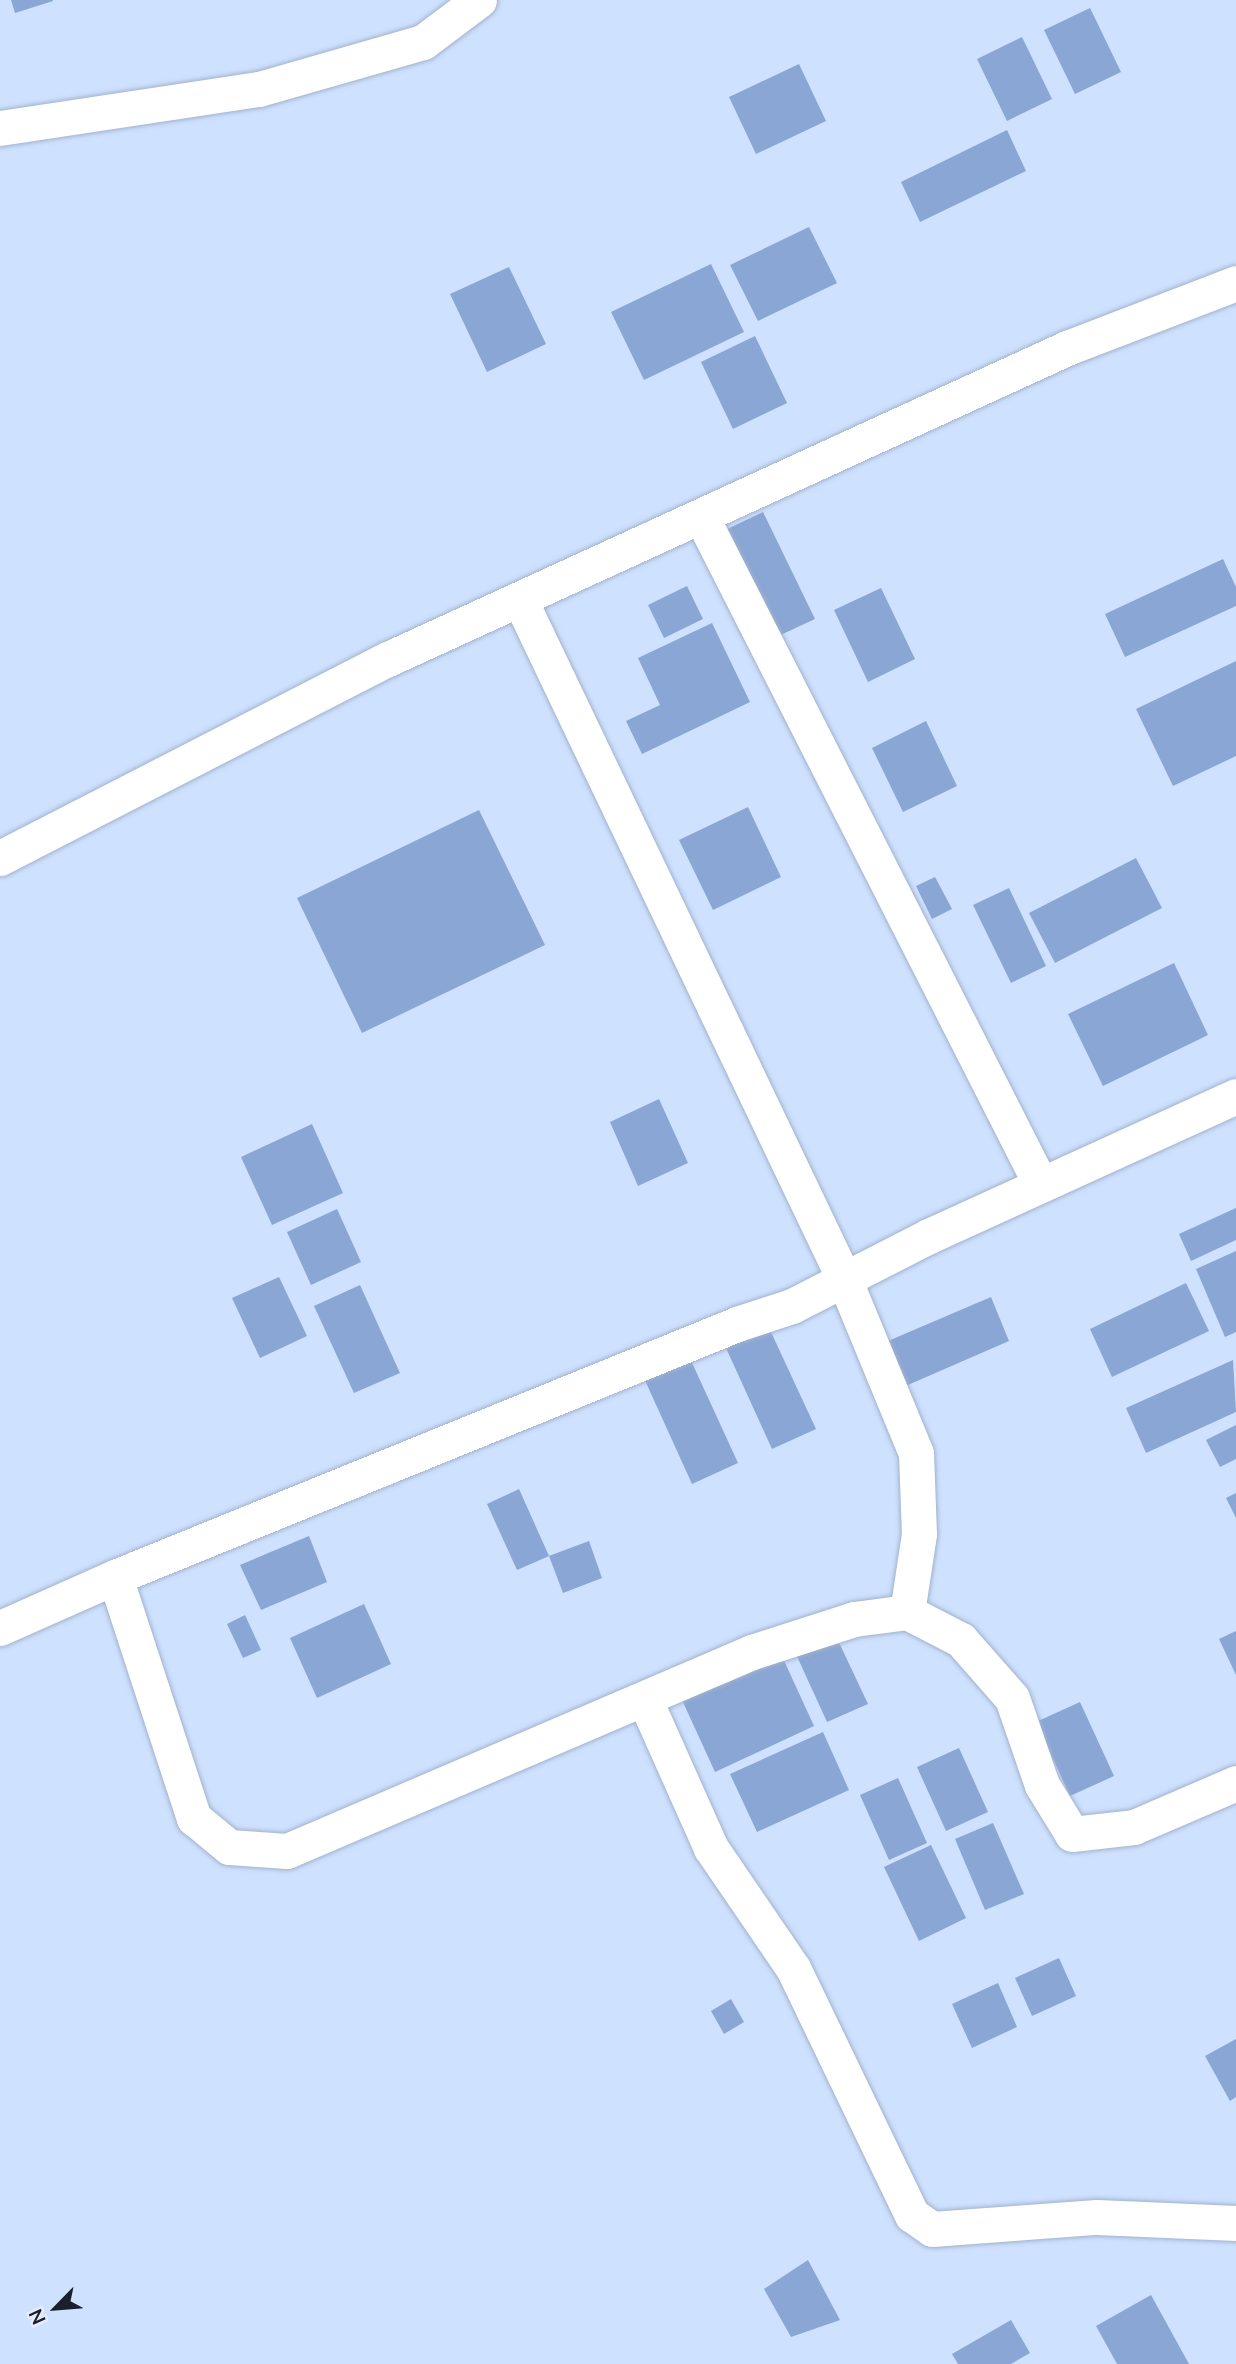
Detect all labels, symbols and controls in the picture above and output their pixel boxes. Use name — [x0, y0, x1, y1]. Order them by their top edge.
north arrow — [21, 2273, 91, 2343]
text: N — [23, 2305, 51, 2328]

